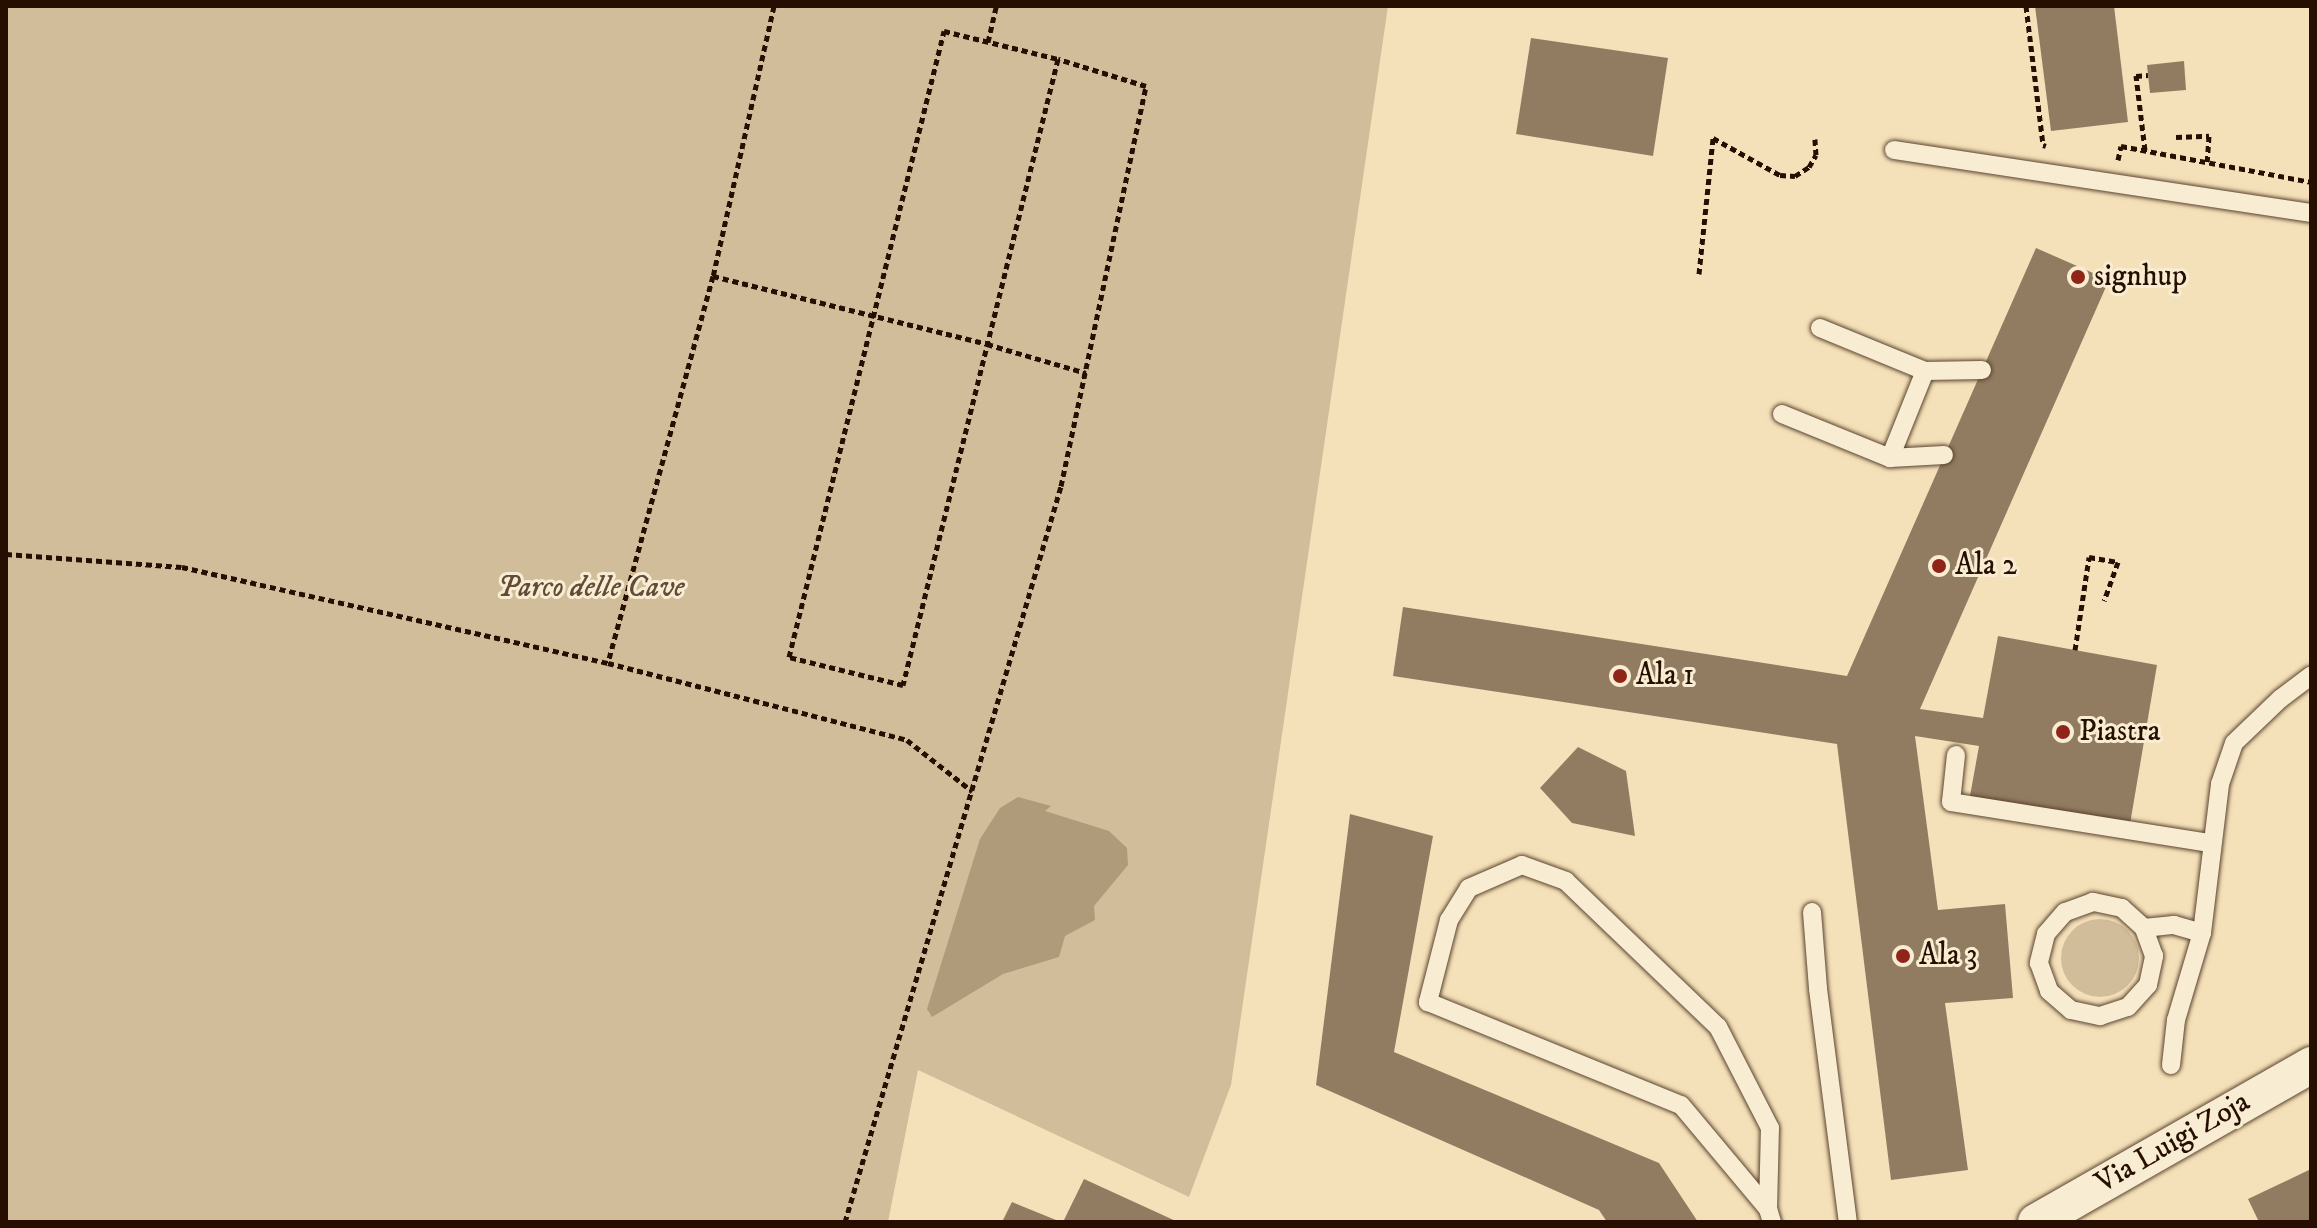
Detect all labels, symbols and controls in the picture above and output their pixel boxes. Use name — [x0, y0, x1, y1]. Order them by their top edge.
place label: signhup — [2094, 259, 2187, 295]
marker: signhup — [2069, 268, 2087, 286]
place label: Ala 2 — [1955, 548, 2017, 584]
marker: Ala 2 — [1930, 557, 1948, 575]
park label: Parco delle Cave — [497, 570, 685, 606]
place label: Ala 1 — [1636, 658, 1694, 694]
marker: Ala 1 — [1611, 667, 1629, 685]
place label: Piastra — [2079, 714, 2160, 750]
marker: Piastra — [2054, 723, 2072, 741]
place label: Ala 3 — [1919, 938, 1977, 974]
marker: Ala 3 — [1894, 947, 1912, 965]
street label: Via Luigi Zoja — [2089, 1084, 2257, 1202]

